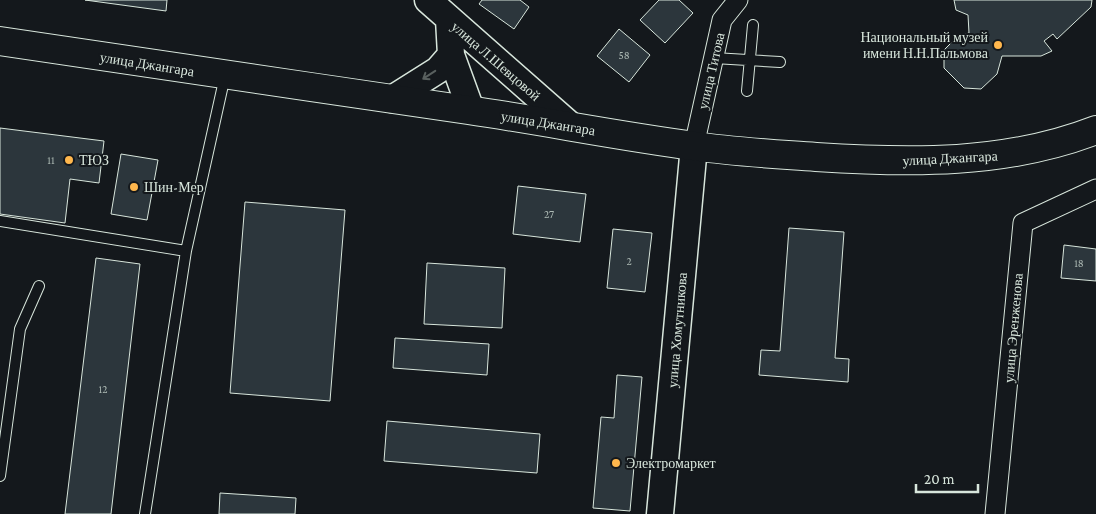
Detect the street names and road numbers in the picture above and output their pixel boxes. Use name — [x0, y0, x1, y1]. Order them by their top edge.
street label: улица Л.Шевцовой — [448, 18, 544, 104]
street label: улица Титова — [694, 30, 728, 111]
street label: улица Джангара — [99, 49, 196, 79]
street label: улица Джангара — [500, 108, 597, 138]
street label: улица Джангара — [902, 147, 999, 168]
street label: улица Хомутникова — [664, 271, 690, 388]
street label: улица Эренженова — [1000, 272, 1026, 383]

